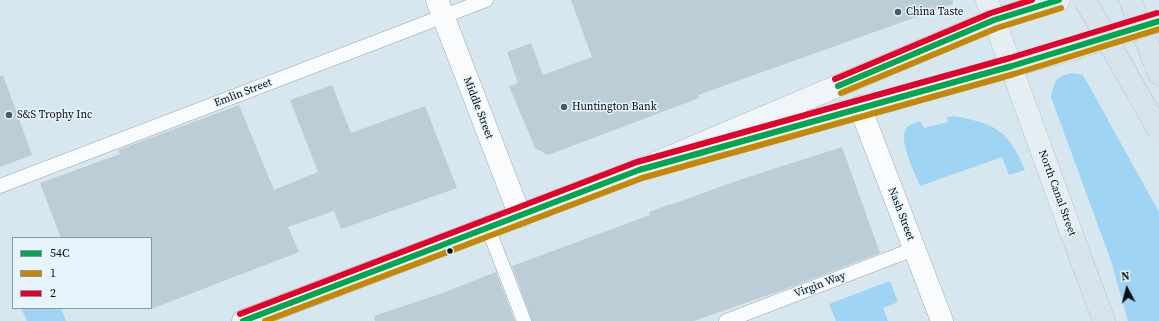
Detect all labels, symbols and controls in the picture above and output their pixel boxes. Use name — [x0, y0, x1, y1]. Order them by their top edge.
place label: China Taste — [906, 5, 963, 19]
marker: China Taste — [893, 7, 903, 17]
street label: Middle Street — [460, 75, 496, 141]
street label: Emlin Street — [212, 76, 274, 110]
place label: Huntington Bank — [572, 100, 657, 114]
marker: Huntington Bank — [559, 102, 569, 112]
place label: S&S Trophy Inc — [17, 108, 92, 122]
marker: S&S Trophy Inc — [4, 110, 14, 120]
street label: North Canal Street — [1035, 148, 1079, 238]
street label: Nash Street — [885, 186, 917, 242]
legend — [12, 237, 152, 309]
text: 54C — [50, 245, 70, 261]
unlabelled marker — [445, 246, 455, 256]
text: 1 — [50, 265, 56, 281]
street label: Virgin Way — [792, 269, 848, 301]
north arrow — [1107, 269, 1147, 309]
text: N — [1121, 269, 1130, 285]
text: 2 — [50, 285, 56, 301]

